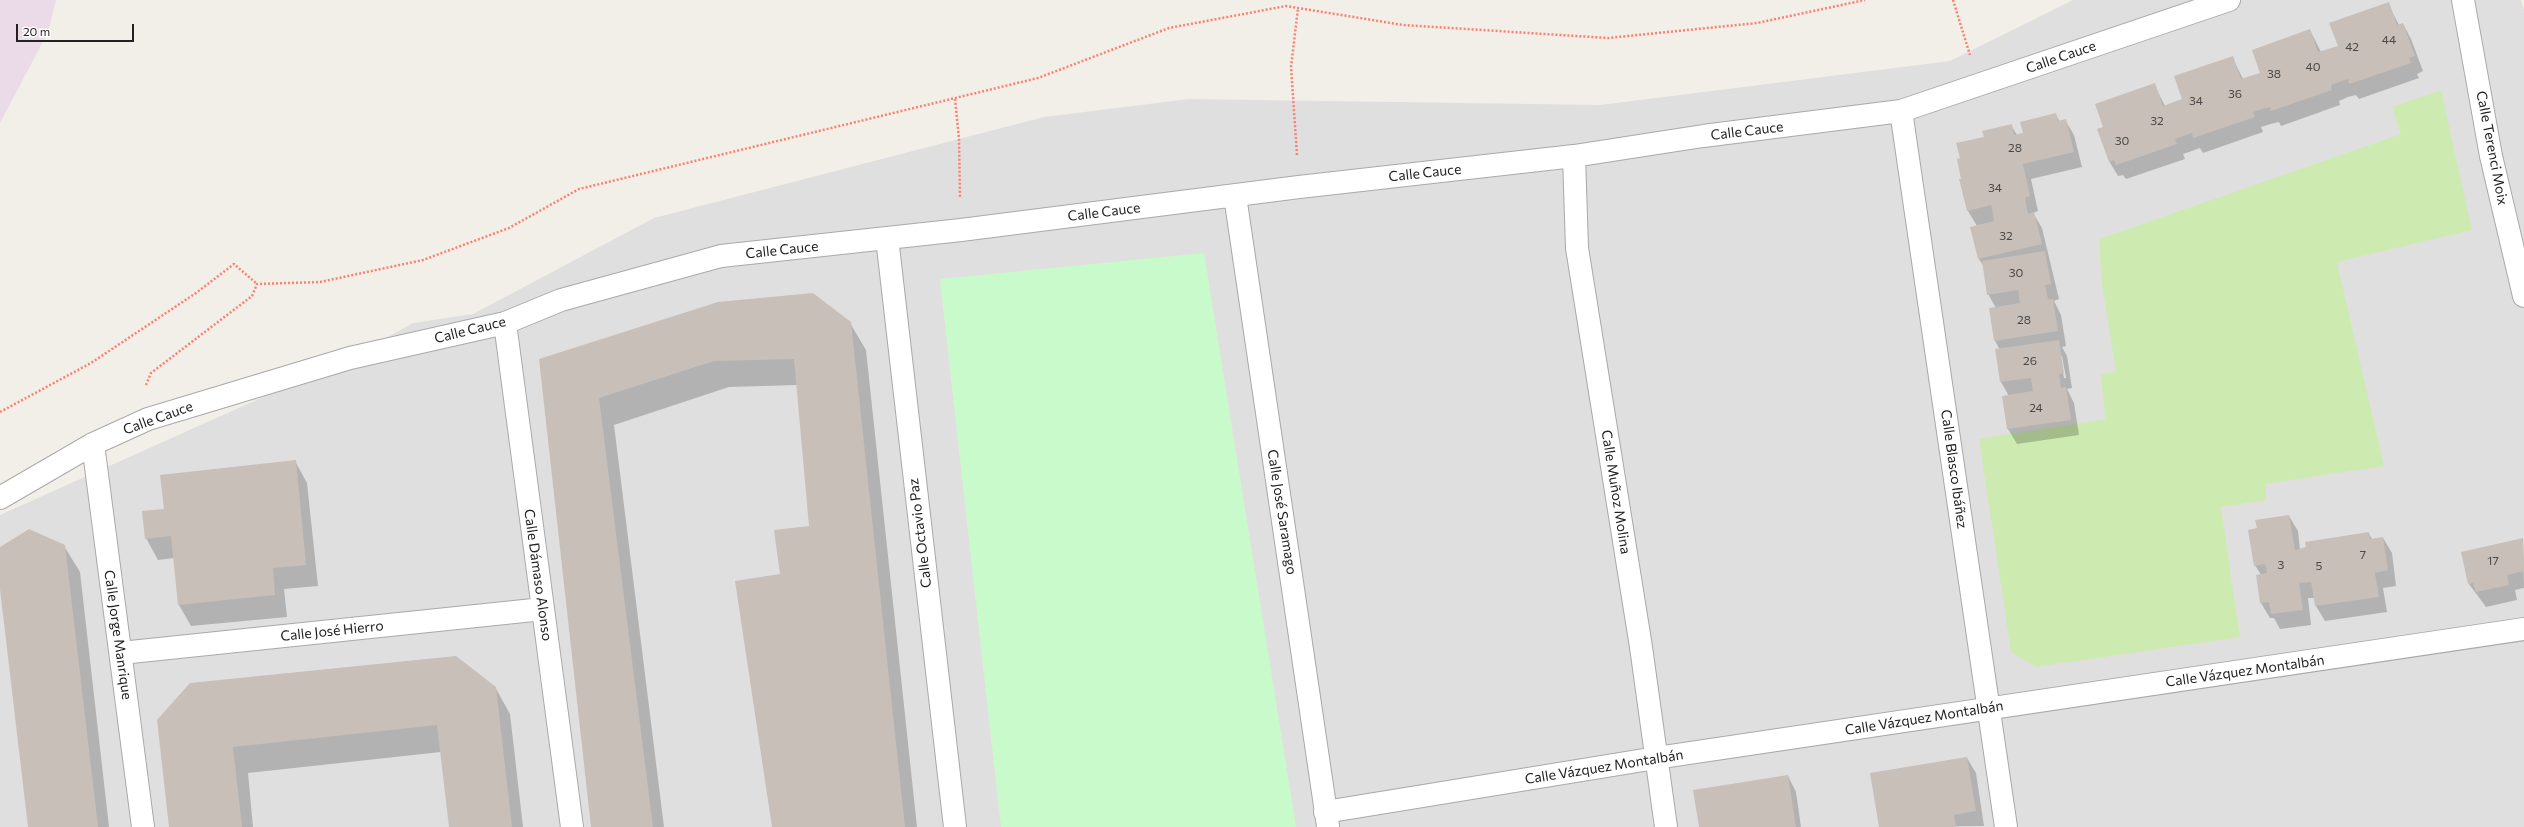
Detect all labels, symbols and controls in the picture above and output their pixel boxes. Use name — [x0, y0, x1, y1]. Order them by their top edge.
scale bar — [18, 16, 136, 42]
text: 20 m — [23, 24, 50, 38]
house number: 44 — [2382, 33, 2396, 47]
street label: Calle Cauce — [2024, 37, 2098, 77]
house number: 42 — [2345, 40, 2359, 54]
house number: 40 — [2305, 60, 2321, 74]
house number: 38 — [2267, 67, 2281, 81]
house number: 36 — [2228, 87, 2242, 101]
street label: Calle Terenci Moix — [2473, 89, 2511, 207]
house number: 34 — [2189, 94, 2203, 108]
house number: 32 — [2150, 114, 2164, 128]
street label: Calle Cauce — [1710, 118, 1784, 144]
house number: 30 — [2115, 134, 2129, 148]
house number: 28 — [2008, 141, 2022, 155]
street label: Calle Cauce — [1388, 161, 1462, 185]
house number: 34 — [1988, 181, 2002, 195]
street label: Calle Cauce — [1067, 199, 1141, 225]
house number: 32 — [1999, 229, 2013, 243]
street label: Calle Cauce — [745, 238, 819, 262]
house number: 30 — [2009, 266, 2023, 280]
street label: Calle Cauce — [432, 313, 508, 347]
house number: 28 — [2017, 313, 2031, 327]
house number: 26 — [2023, 354, 2037, 368]
street label: Calle Cauce — [121, 398, 195, 438]
house number: 24 — [2029, 401, 2043, 415]
street label: Calle Blasco Ibáñez — [1937, 408, 1971, 530]
street label: Calle Muñoz Molina — [1598, 429, 1634, 555]
street label: Calle José Saramago — [1264, 448, 1300, 576]
street label: Calle Octavio Paz — [905, 477, 935, 589]
street label: Calle Dámaso Alonso — [520, 508, 556, 642]
house number: 7 — [2360, 548, 2366, 562]
house number: 17 — [2487, 554, 2499, 568]
house number: 3 — [2278, 558, 2284, 572]
house number: 5 — [2316, 559, 2322, 573]
street label: Calle Jorge Manrique — [101, 569, 135, 701]
street label: Calle José Hierro — [280, 617, 384, 645]
street label: Calle Vázquez Montalbán — [2165, 652, 2325, 690]
street label: Calle Vázquez Montalbán — [1844, 697, 2004, 739]
street label: Calle Vázquez Montalbán — [1524, 746, 1684, 788]

